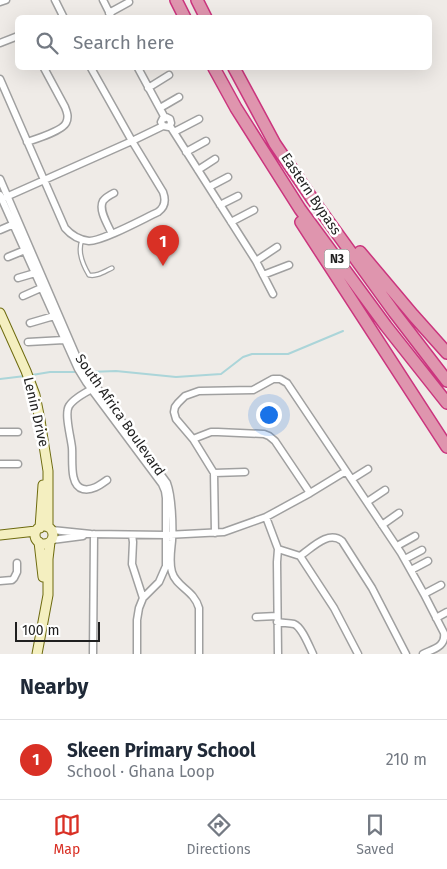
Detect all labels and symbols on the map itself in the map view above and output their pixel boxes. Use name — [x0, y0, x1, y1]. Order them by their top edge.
street label: Eastern Bypass — [277, 150, 345, 239]
pin: 1 — [147, 225, 179, 266]
road number: N3 — [324, 250, 350, 268]
street label: South Africa Boulevard — [71, 351, 169, 479]
street label: Lenin Drive — [20, 375, 52, 449]
your location — [256, 402, 282, 428]
scale bar — [15, 619, 100, 642]

